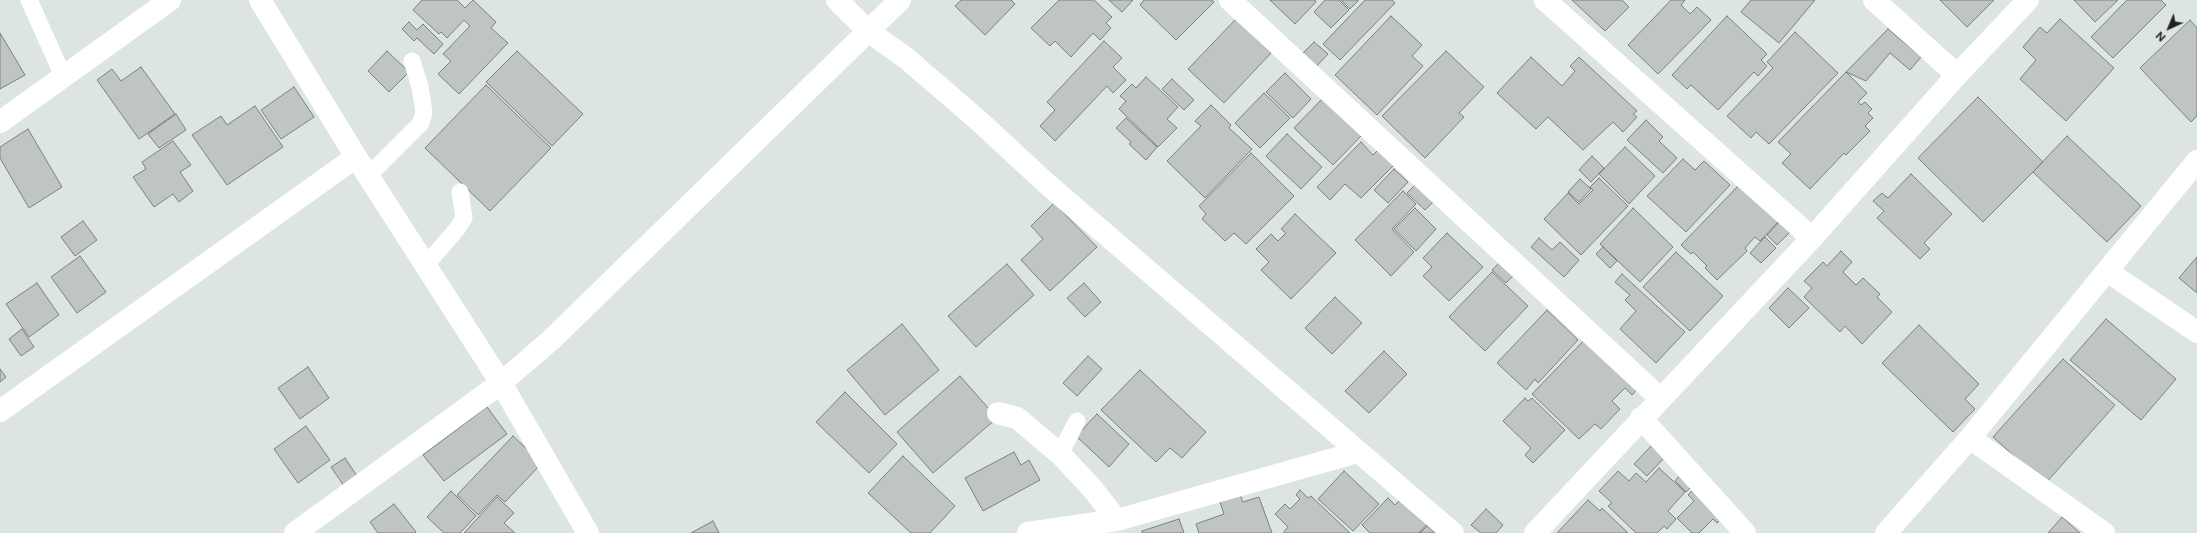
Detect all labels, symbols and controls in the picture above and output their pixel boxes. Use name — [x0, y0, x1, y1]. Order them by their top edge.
north arrow — [2149, 8, 2189, 48]
text: N — [2153, 29, 2168, 44]

